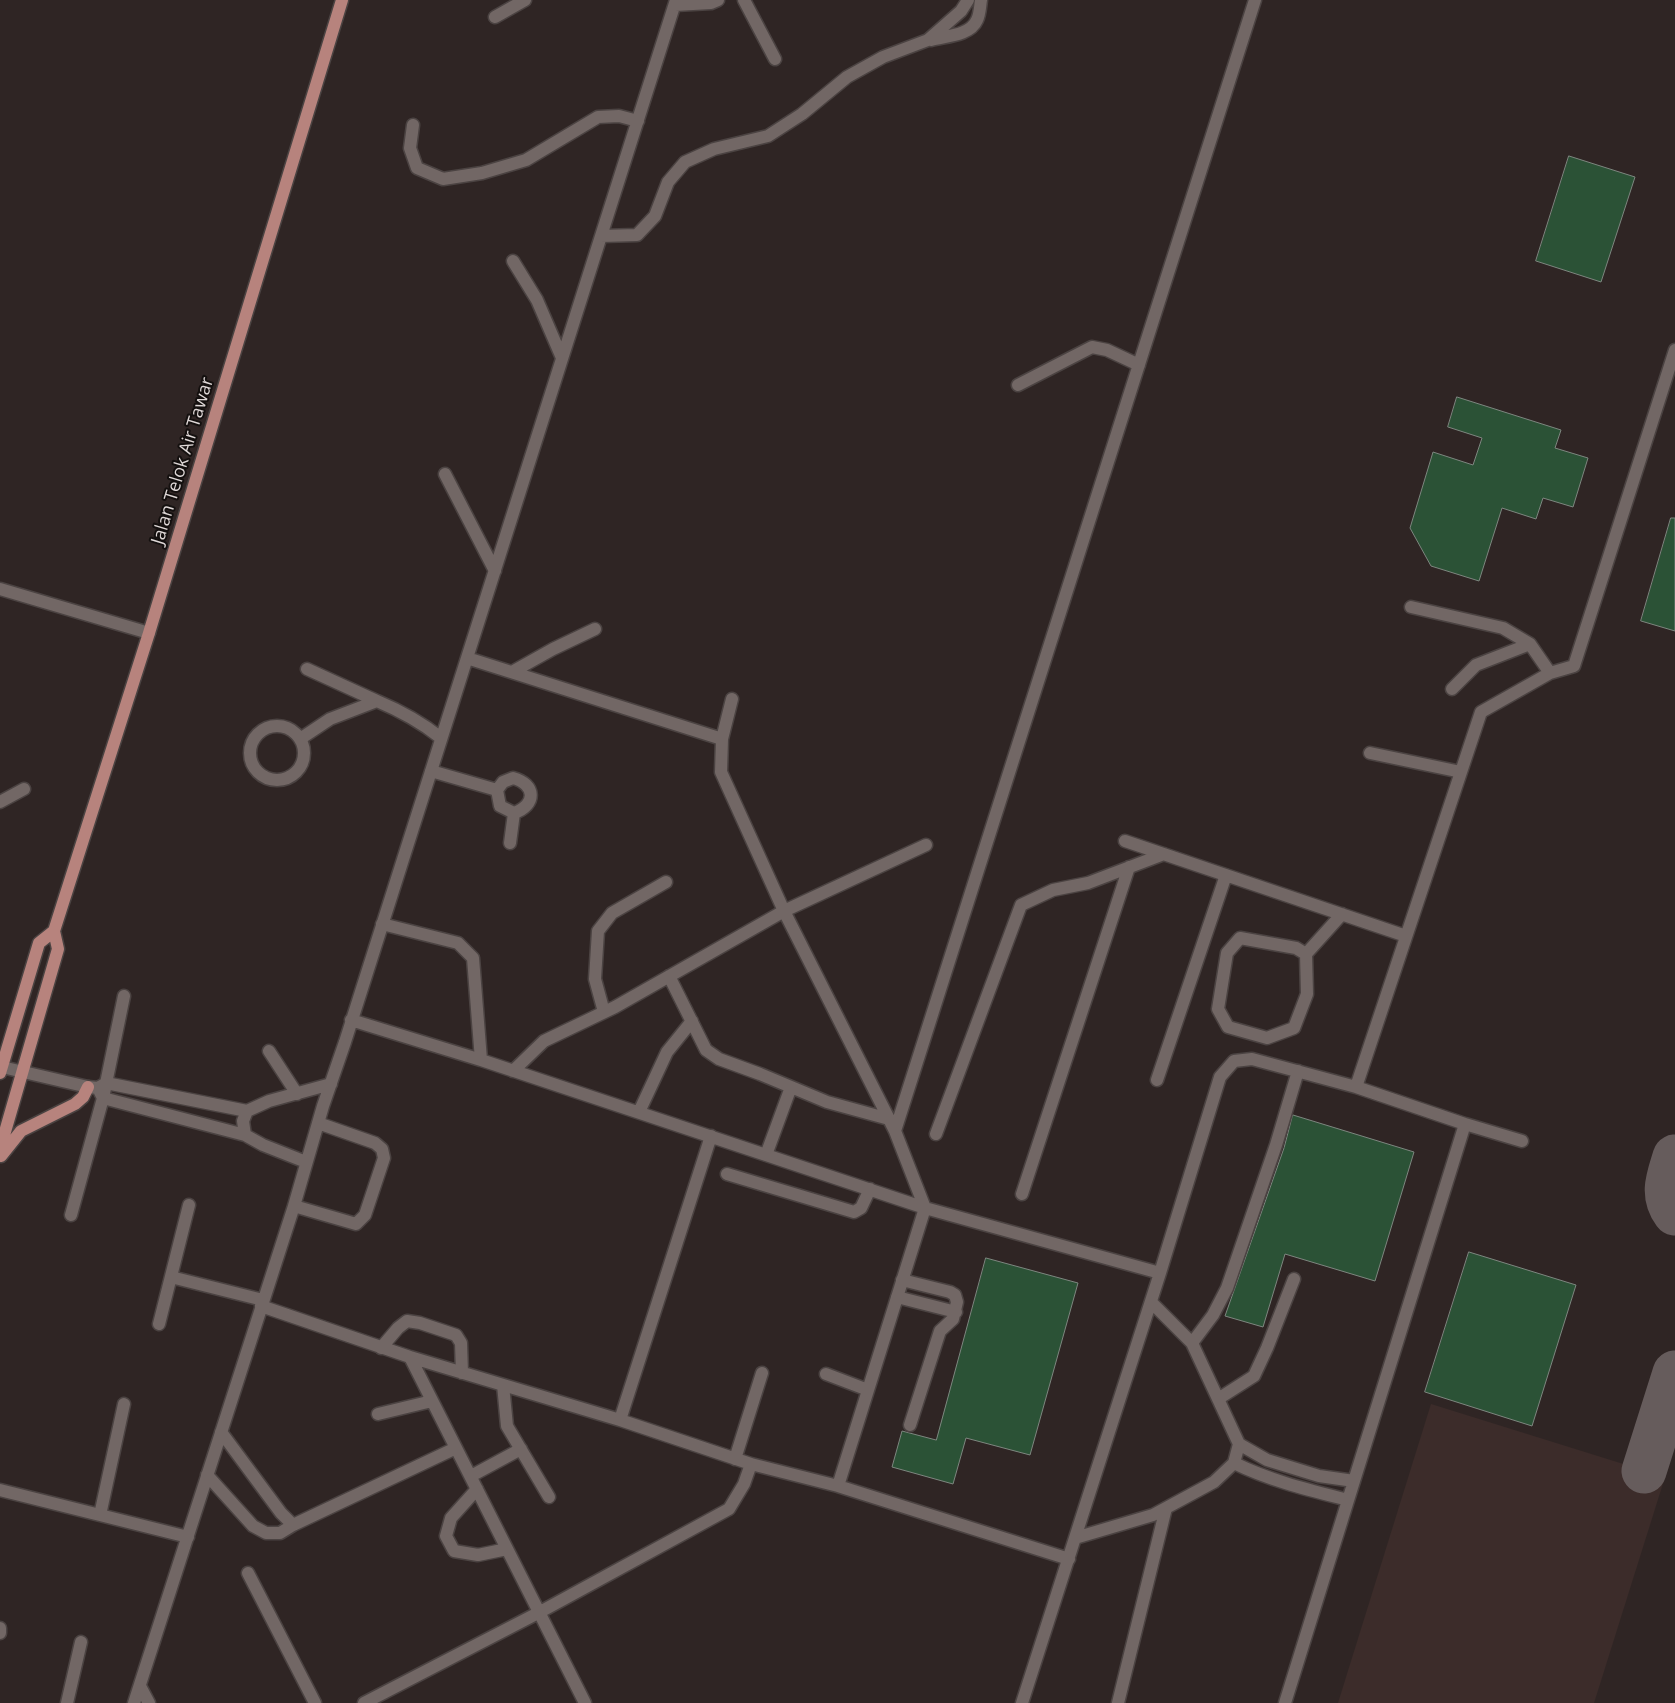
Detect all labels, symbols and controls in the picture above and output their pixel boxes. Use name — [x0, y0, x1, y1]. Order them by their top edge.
street label: Jalan Telok Air Tawar — [147, 375, 219, 547]

